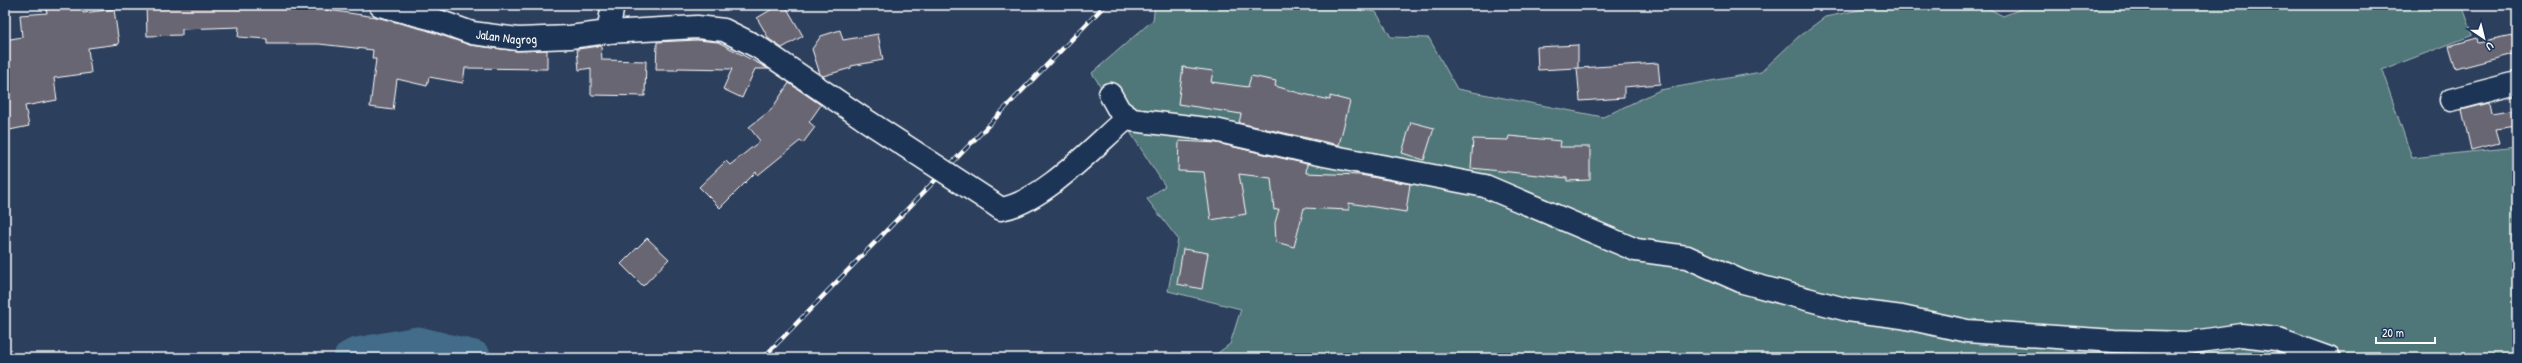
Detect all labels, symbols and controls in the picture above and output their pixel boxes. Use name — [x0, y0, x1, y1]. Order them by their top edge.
north arrow — [2464, 18, 2504, 58]
street label: Jalan Nagrog — [475, 25, 538, 48]
text: U — [2483, 39, 2496, 54]
scale bar — [2376, 319, 2435, 345]
text: 20 m — [2382, 324, 2404, 341]

